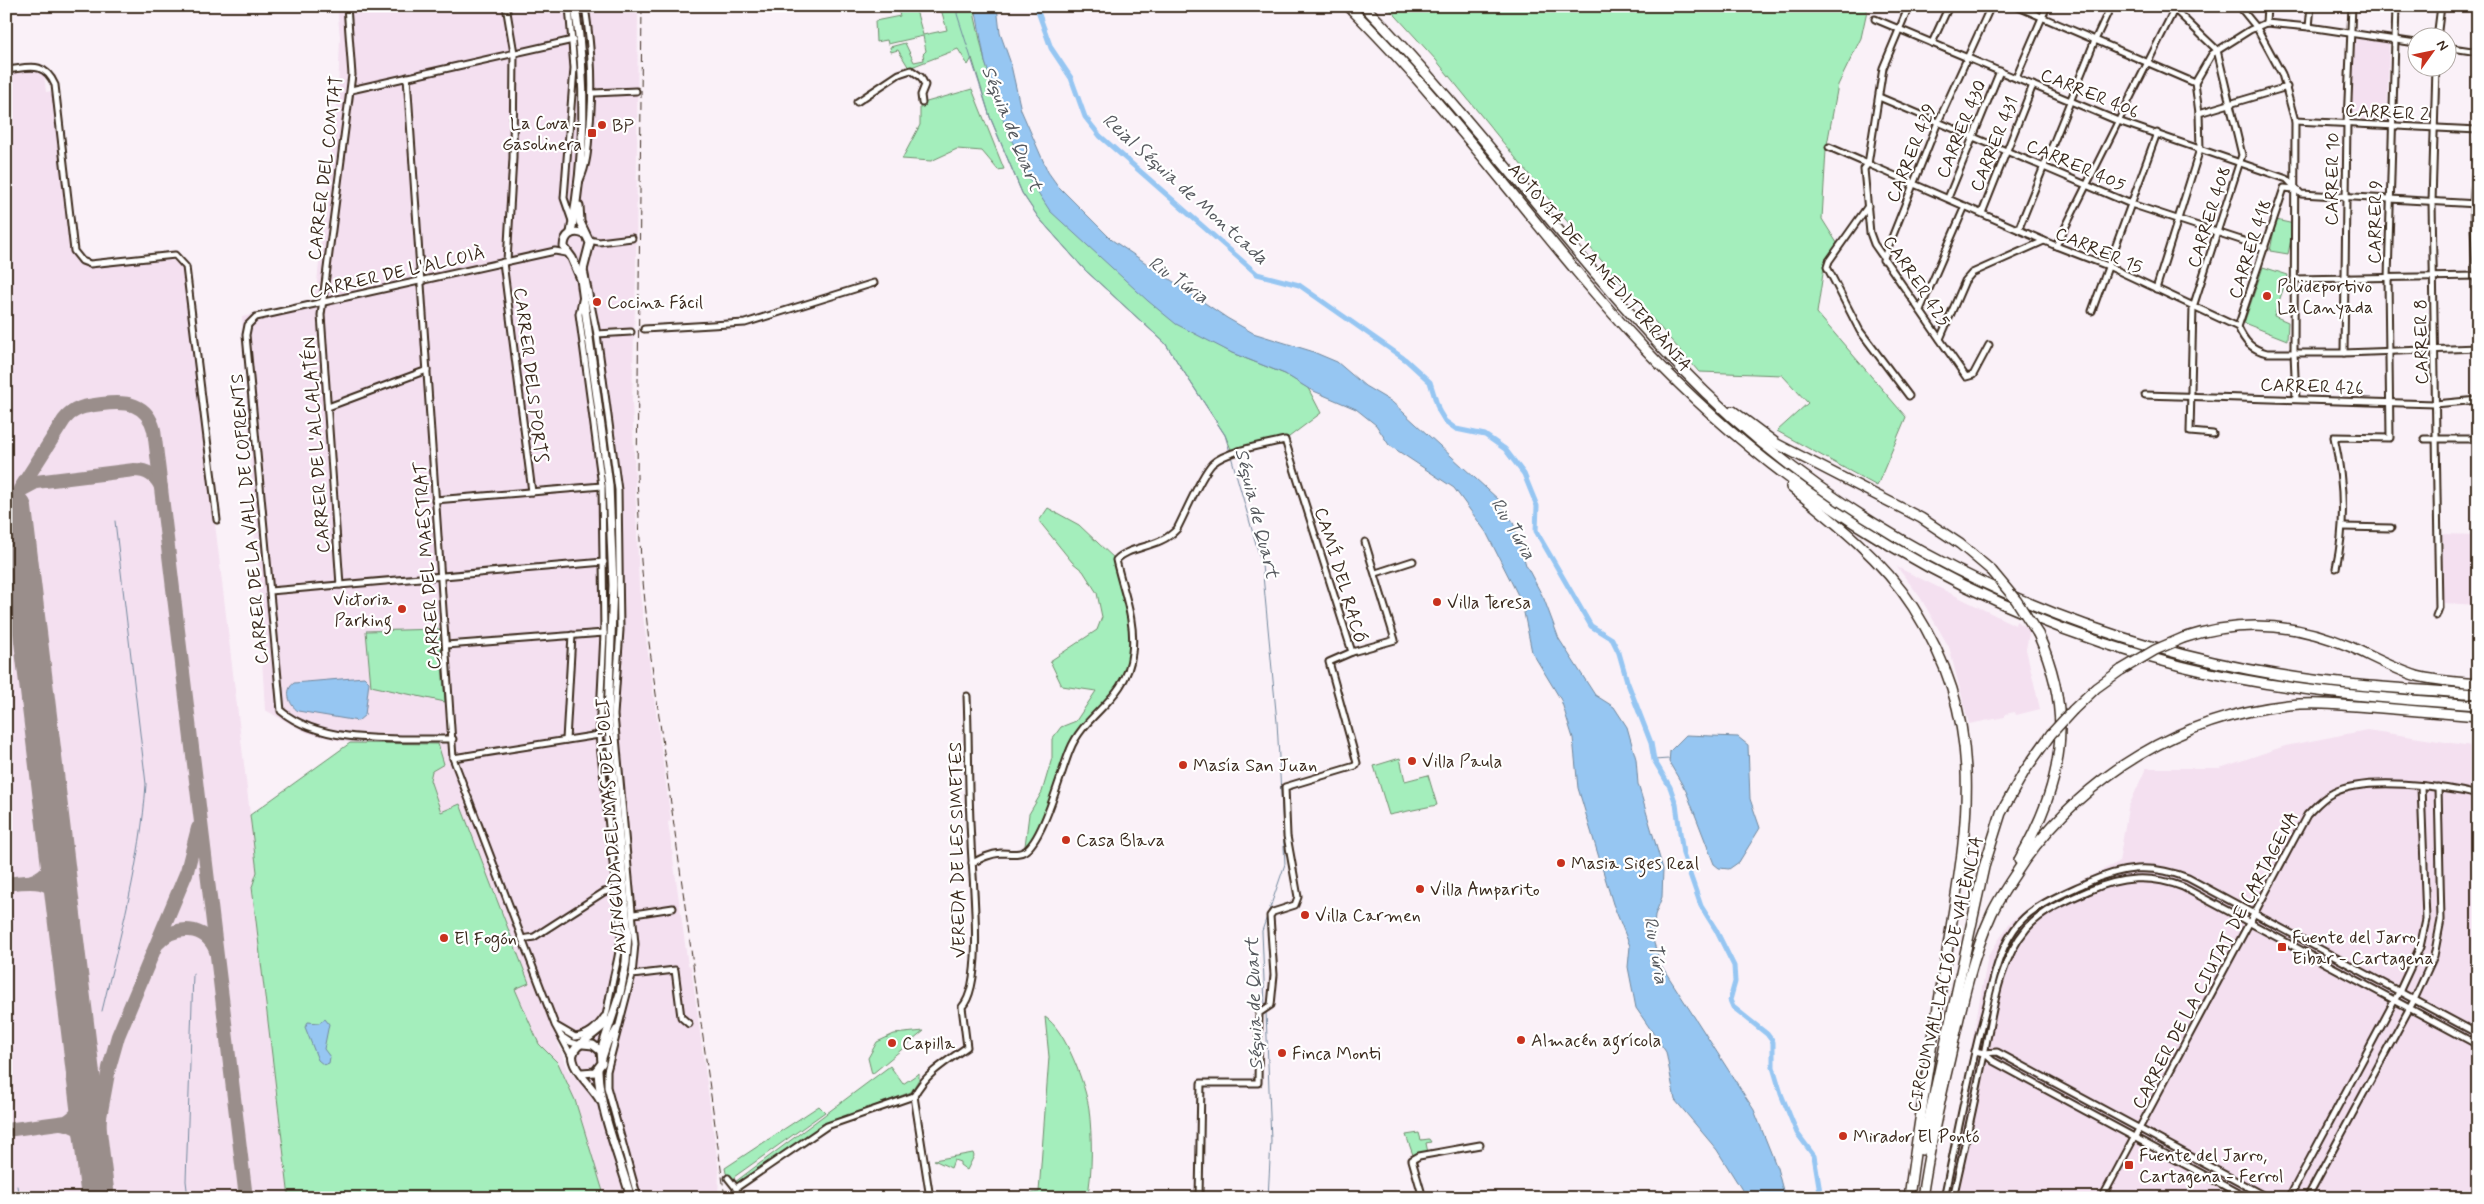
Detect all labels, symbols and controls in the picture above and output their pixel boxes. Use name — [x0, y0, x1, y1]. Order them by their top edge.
north arrow — [2406, 28, 2456, 78]
text: N — [2432, 37, 2452, 54]
water label: Séquia de Quart — [975, 62, 1048, 196]
street label: CARRER 406 — [2037, 63, 2143, 125]
street label: CARRER DEL COMTAT — [303, 74, 349, 262]
street label: CARRER 430 — [1931, 77, 1993, 182]
street label: CARRER 431 — [1965, 93, 2025, 195]
street label: CARRER 2 — [2344, 99, 2430, 127]
street label: CARRER 429 — [1881, 100, 1943, 206]
water label: Reial Séquia de Montcada — [1097, 108, 1273, 271]
place label: La Cova - Gasolinera — [502, 112, 582, 157]
place label: BP — [612, 114, 634, 138]
marker: BP — [596, 119, 608, 131]
marker: La Cova - Gasolinera — [586, 127, 598, 139]
street label: CARRER 10 — [2320, 132, 2346, 226]
street label: CARRER 405 — [2022, 134, 2129, 198]
street label: AUTOVIA DE LA MEDITERRÀNIA — [1502, 158, 1697, 377]
street label: CARRER 408 — [2182, 163, 2238, 271]
street label: CARRER 9 — [2363, 180, 2389, 264]
street label: CARRER 418 — [2224, 197, 2278, 302]
street label: CARRER 15 — [2051, 222, 2146, 280]
street label: CARRER 425 — [1877, 231, 1956, 332]
street label: CARRER DE L'ALCOIÀ — [307, 241, 487, 305]
water label: Riu Túria — [1143, 251, 1214, 310]
place label: Polideportivo La Canyada — [2277, 275, 2373, 320]
street label: CARRER DELS PORTS — [507, 286, 553, 464]
marker: Polideportivo La Canyada — [2261, 290, 2273, 302]
place label: Cocina Fácil — [607, 291, 703, 315]
marker: Cocina Fácil — [591, 296, 603, 308]
street label: CARRER 8 — [2409, 299, 2435, 385]
street label: CARRER DE L'ALCALATÉN — [297, 336, 337, 554]
street label: CARRER DE LA VALL DE COFRENTS — [225, 373, 275, 665]
street label: CARRER 426 — [2260, 373, 2364, 401]
water label: Séquia de Quart — [1228, 446, 1285, 582]
street label: CARRER DEL MAESTRAT — [409, 461, 447, 671]
water label: Riu Túria — [1485, 493, 1541, 565]
street label: CAMÍ DEL RACÓ — [1308, 504, 1372, 646]
place label: Victoria Parking — [333, 588, 392, 635]
place label: Villa Teresa — [1447, 591, 1531, 615]
marker: Villa Teresa — [1431, 596, 1443, 608]
marker: Victoria Parking — [396, 603, 408, 615]
street label: AVINGUDA DEL MAS DE L'OLI — [591, 697, 633, 955]
street label: VEREDA DE LES SIMETES — [944, 742, 972, 958]
place label: Villa Paula — [1422, 750, 1502, 774]
place label: Masía San Juan — [1193, 754, 1317, 778]
marker: Villa Paula — [1406, 755, 1418, 767]
marker: Masía San Juan — [1177, 759, 1189, 771]
street label: CARRER DE LA CIUTAT DE CARTAGENA — [2127, 807, 2305, 1113]
place label: Casa Blava — [1076, 829, 1165, 853]
marker: Casa Blava — [1060, 834, 1072, 846]
street label: CIRCUMVAL·LACIÓ DE VALÈNCIA — [1902, 834, 1989, 1115]
place label: Masia Siges Real — [1571, 852, 1699, 878]
marker: Masia Siges Real — [1555, 857, 1567, 869]
place label: Villa Amparito — [1430, 878, 1540, 902]
marker: Villa Amparito — [1414, 883, 1426, 895]
place label: Villa Carmen — [1315, 904, 1421, 928]
marker: Villa Carmen — [1299, 909, 1311, 921]
water label: Riu Túria — [1637, 915, 1674, 986]
place label: Fuente del Jarro, Eibar - Cartagena — [2292, 926, 2434, 971]
place label: El Fogón — [454, 927, 517, 952]
marker: El Fogón — [438, 932, 450, 944]
water label: Séquia de Quart — [1240, 936, 1269, 1071]
marker: Fuente del Jarro, Eibar - Cartagena — [2276, 941, 2288, 953]
place label: Almacén agrícola — [1531, 1029, 1661, 1055]
place label: Capilla — [902, 1032, 955, 1056]
marker: Almacén agrícola — [1515, 1034, 1527, 1046]
marker: Capilla — [886, 1037, 898, 1049]
place label: Finca Monti — [1292, 1042, 1381, 1066]
marker: Finca Monti — [1276, 1047, 1288, 1059]
place label: Mirador El Pontó — [1853, 1125, 1980, 1149]
marker: Mirador El Pontó — [1837, 1130, 1849, 1142]
place label: Fuente del Jarro, Cartagena - Ferrol — [2139, 1144, 2283, 1189]
marker: Fuente del Jarro, Cartagena - Ferrol — [2123, 1159, 2135, 1171]

